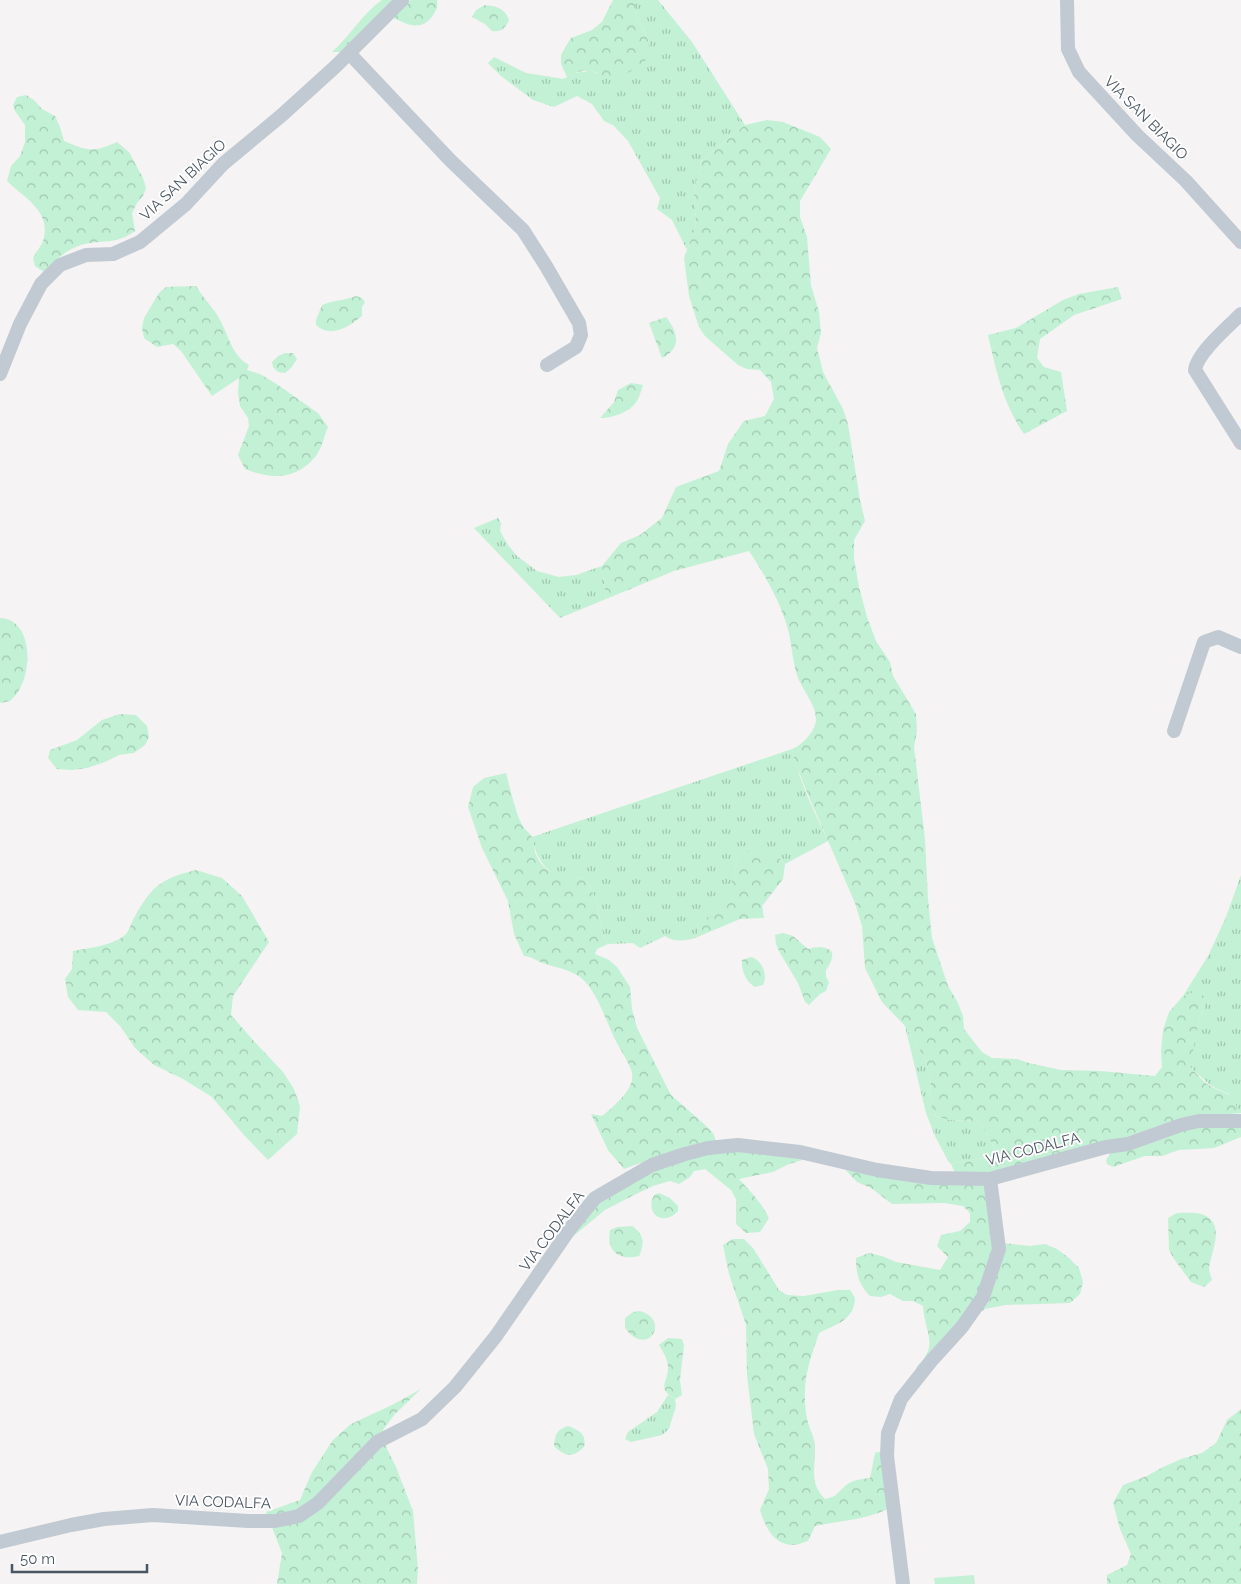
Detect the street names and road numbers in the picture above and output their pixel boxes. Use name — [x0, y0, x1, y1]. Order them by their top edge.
street label: VIA SAN BIAGIO — [1100, 72, 1192, 164]
street label: VIA SAN BIAGIO — [136, 136, 230, 224]
street label: VIA CODALFA — [984, 1129, 1082, 1169]
street label: VIA CODALFA — [516, 1187, 588, 1275]
street label: VIA CODALFA — [175, 1491, 271, 1513]

